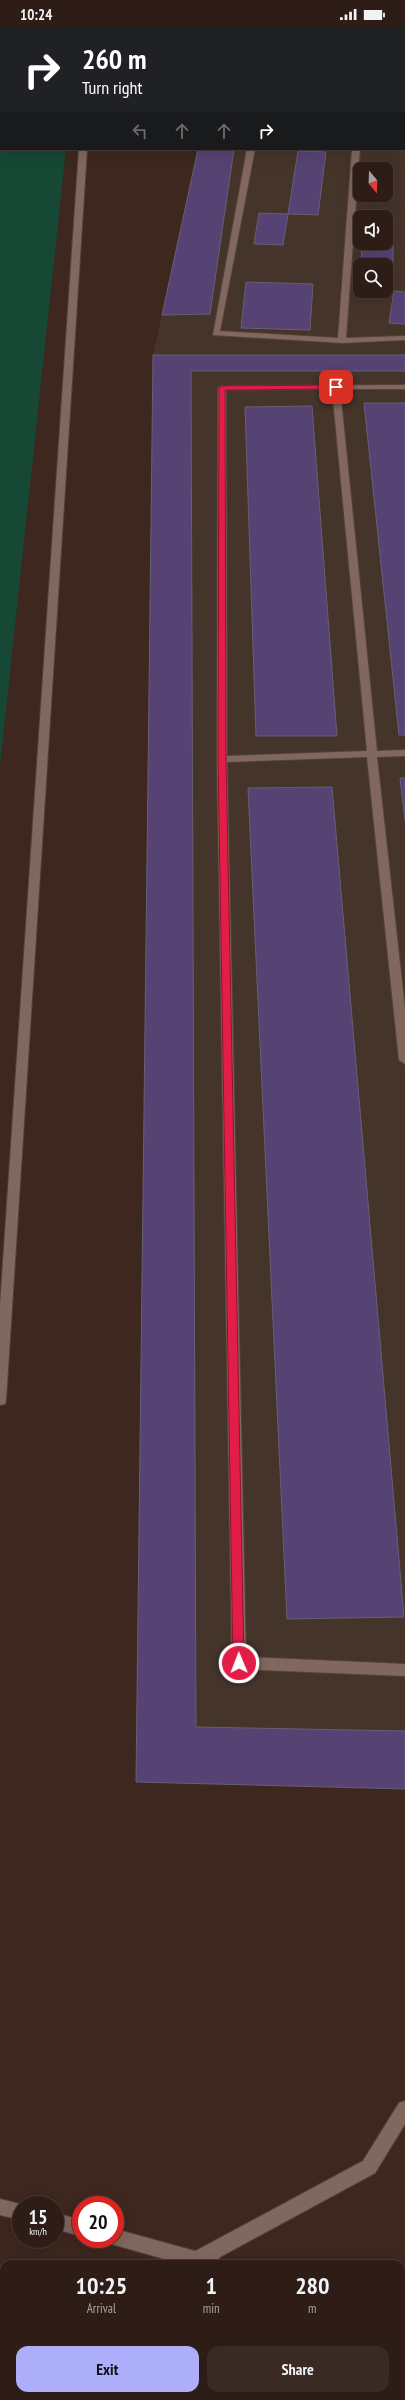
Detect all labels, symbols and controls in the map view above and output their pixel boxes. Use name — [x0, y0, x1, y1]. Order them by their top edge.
text: 10:24 — [20, 5, 52, 24]
text: 260 m — [82, 40, 146, 77]
icon: right — [16, 44, 68, 96]
text: Turn right — [82, 76, 142, 99]
icon: left — [129, 120, 151, 142]
icon: ahead — [171, 120, 193, 142]
icon: ahead — [213, 120, 235, 142]
icon: right — [255, 120, 277, 142]
north arrow — [353, 162, 393, 202]
map controls — [353, 162, 393, 298]
button: sound — [353, 210, 393, 250]
button: search — [353, 258, 393, 298]
pin — [319, 370, 353, 404]
icon: arrive — [325, 376, 347, 398]
position arrow — [218, 1642, 260, 1684]
speed limit sign: 20 — [72, 2196, 124, 2248]
text: 15 — [28, 2204, 48, 2230]
text: km/h — [29, 2225, 47, 2238]
text: 10:25 — [75, 2270, 127, 2301]
text: 1 — [205, 2270, 217, 2301]
text: 280 — [295, 2270, 330, 2301]
text: Arrival — [87, 2300, 116, 2317]
text: min — [203, 2300, 220, 2317]
text: m — [308, 2300, 317, 2317]
button: Exit — [16, 2346, 199, 2392]
button: Share — [207, 2346, 389, 2392]

